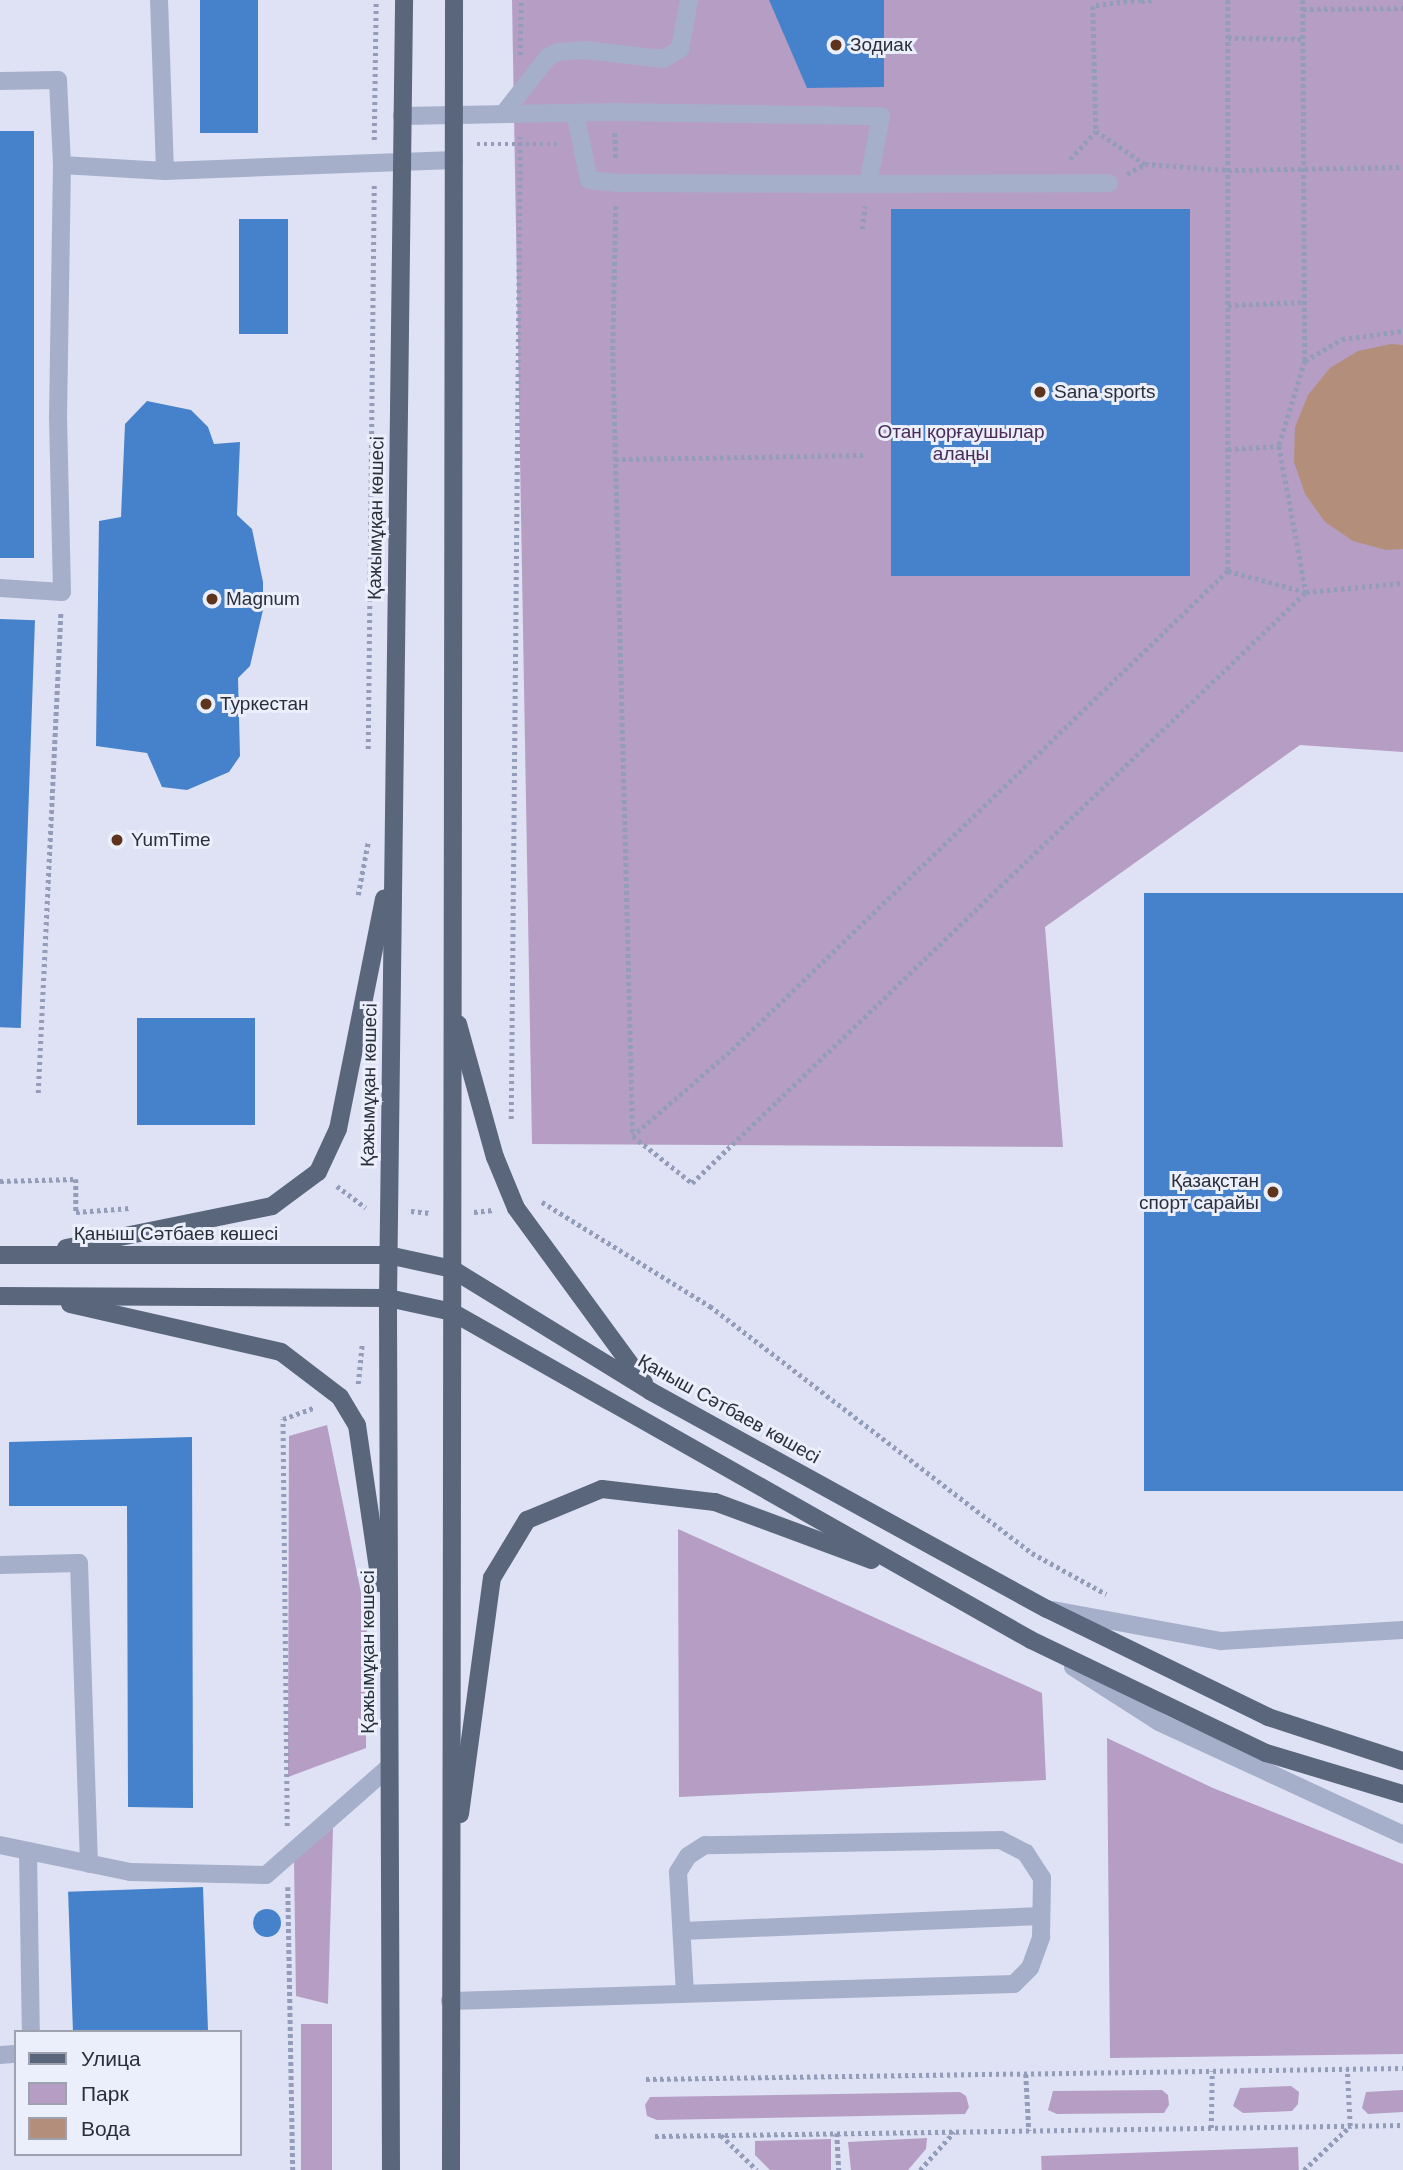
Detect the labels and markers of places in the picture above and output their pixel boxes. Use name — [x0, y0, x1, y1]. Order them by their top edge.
place label: Зодиак — [850, 34, 912, 56]
marker: Зодиак — [828, 37, 844, 53]
place label: Sana sports — [1054, 381, 1155, 403]
marker: Sana sports — [1032, 384, 1048, 400]
place label: Magnum — [226, 588, 300, 610]
marker: Magnum — [204, 591, 220, 607]
place label: Туркестан — [220, 693, 309, 715]
marker: Туркестан — [198, 696, 214, 712]
place label: YumTime — [131, 829, 211, 851]
marker: YumTime — [109, 832, 125, 848]
place label: Қазақстан спорт сарайы — [1139, 1170, 1259, 1214]
marker: Қазақстан спорт сарайы — [1265, 1184, 1281, 1200]

